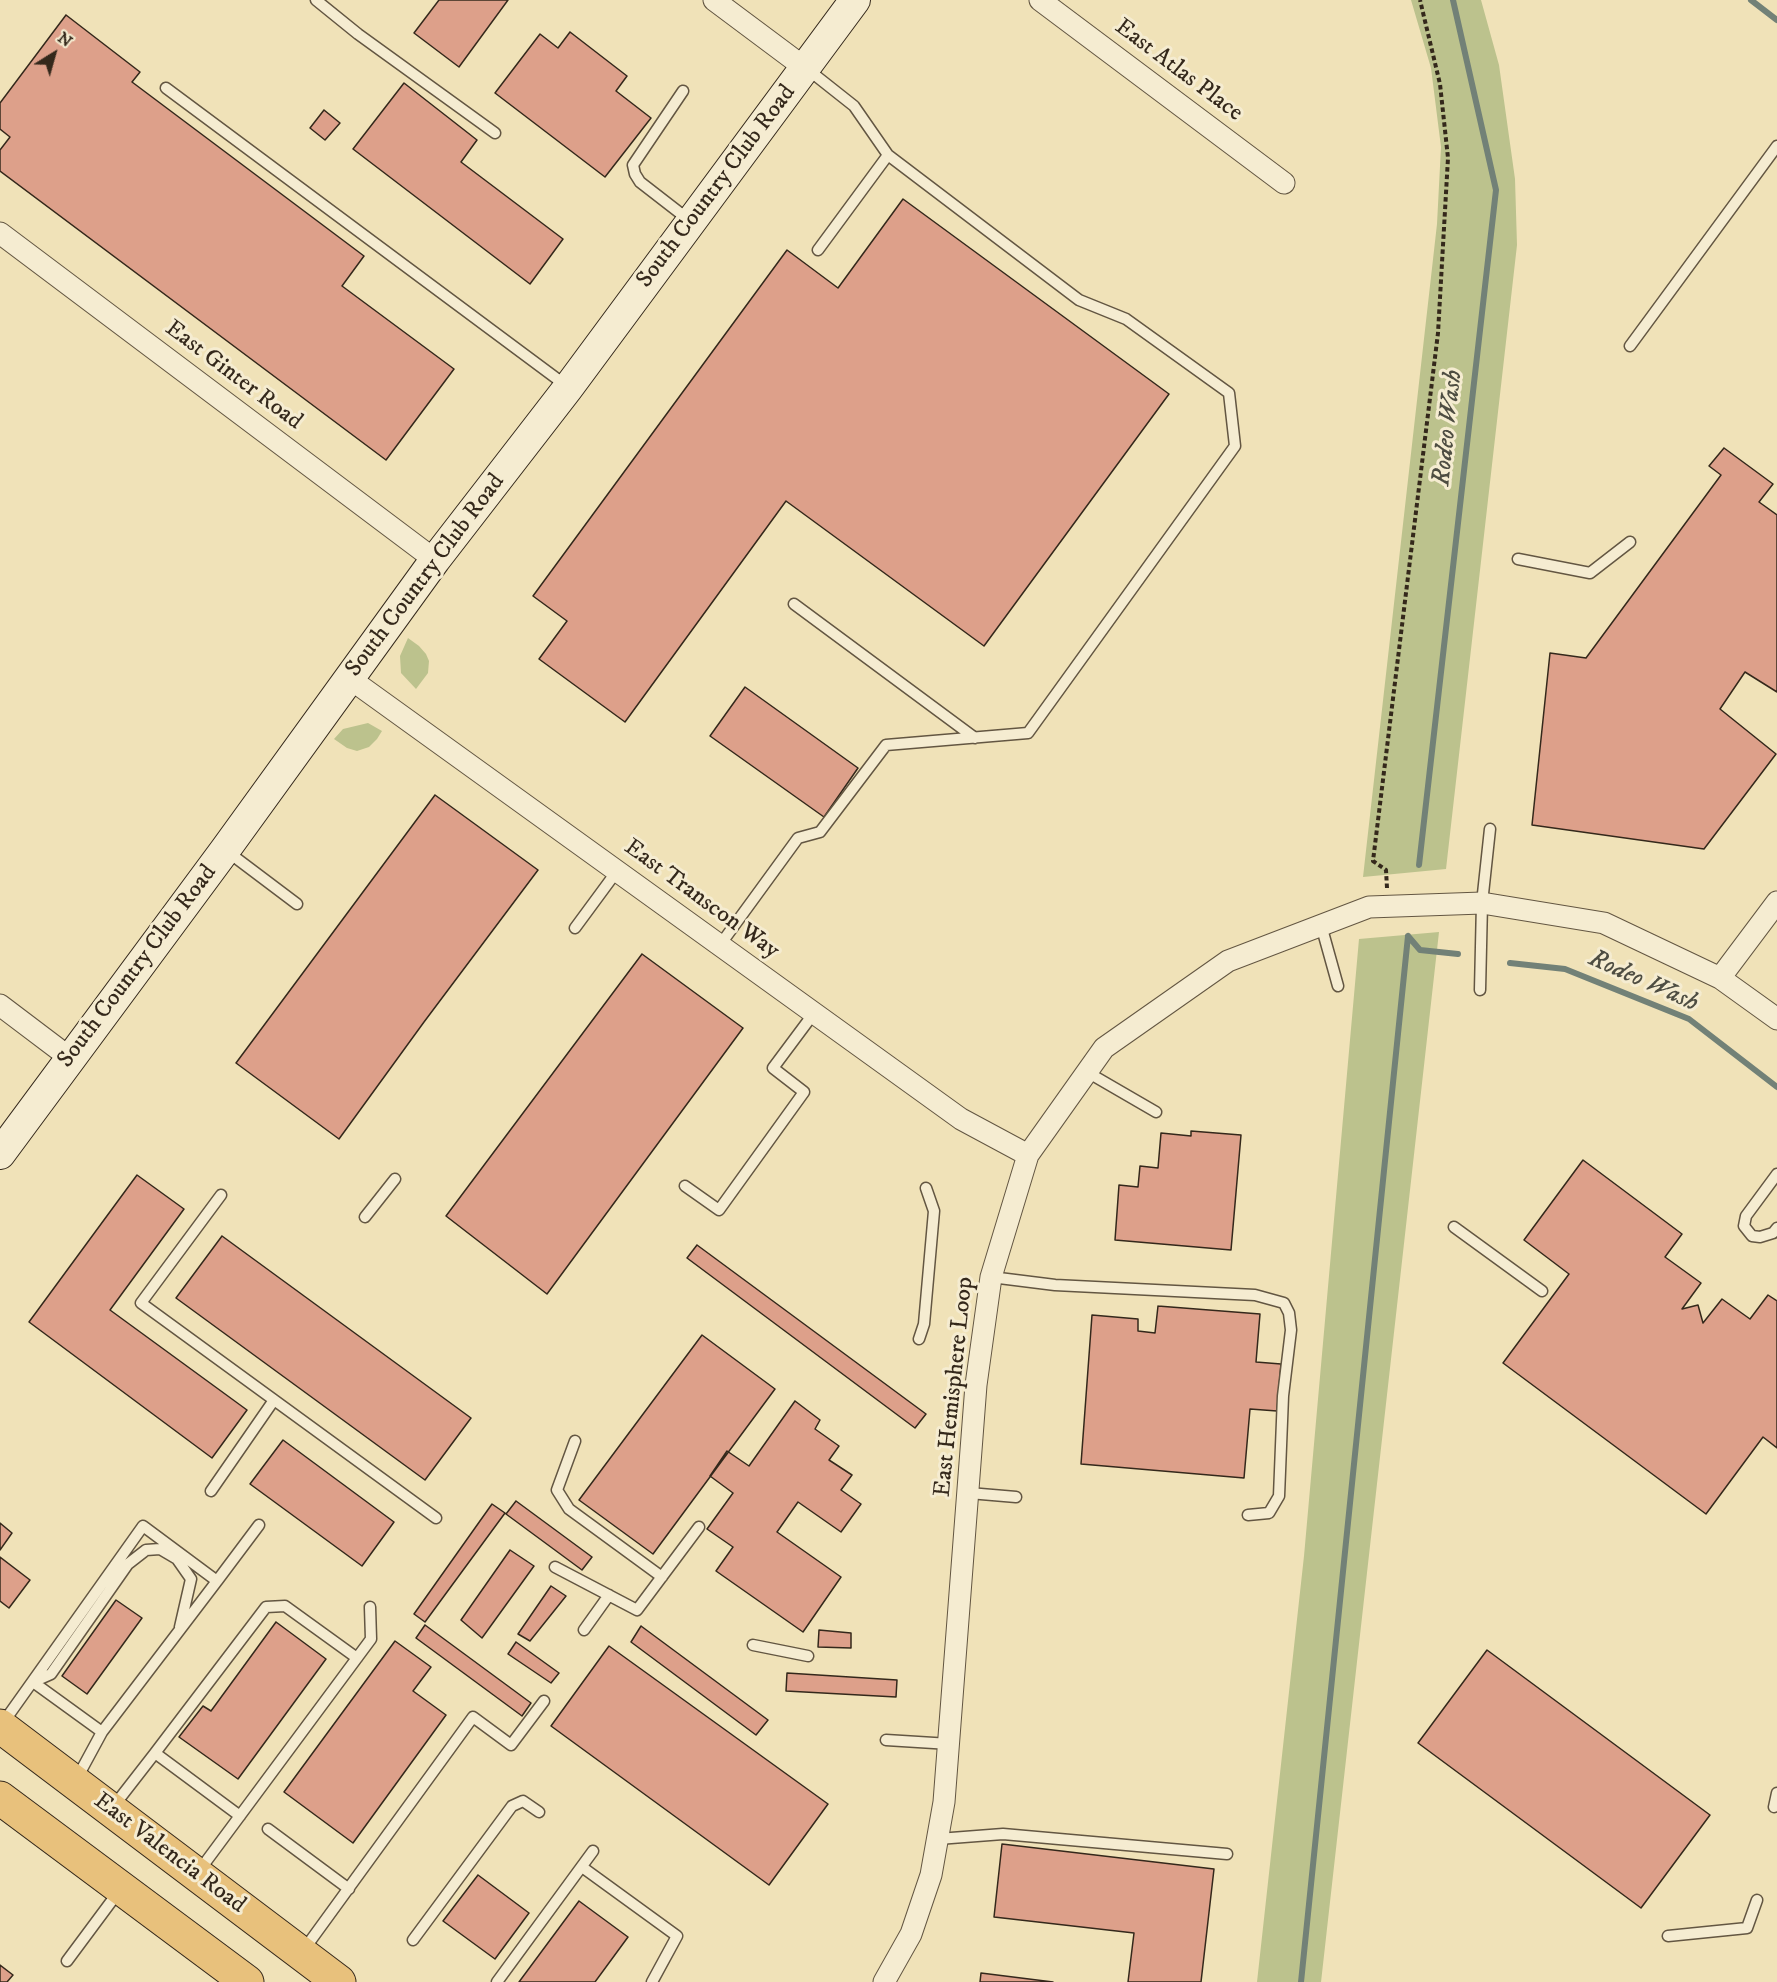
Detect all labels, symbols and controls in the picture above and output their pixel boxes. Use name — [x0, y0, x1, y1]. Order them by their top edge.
street label: East Atlas Place — [1108, 13, 1248, 129]
north arrow — [24, 24, 84, 84]
text: N — [54, 28, 76, 52]
street label: South Country Club Road — [631, 80, 803, 294]
street label: East Ginter Road — [159, 315, 307, 437]
water label: Rodeo Wash — [1427, 368, 1471, 488]
street label: South Country Club Road — [340, 469, 512, 683]
street label: East Transcon Way — [618, 834, 784, 966]
street label: South Country Club Road — [52, 860, 224, 1074]
water label: Rodeo Wash — [1583, 944, 1703, 1020]
street label: East Hemisphere Loop — [929, 1276, 981, 1498]
street label: East Valencia Road — [87, 1787, 251, 1921]

